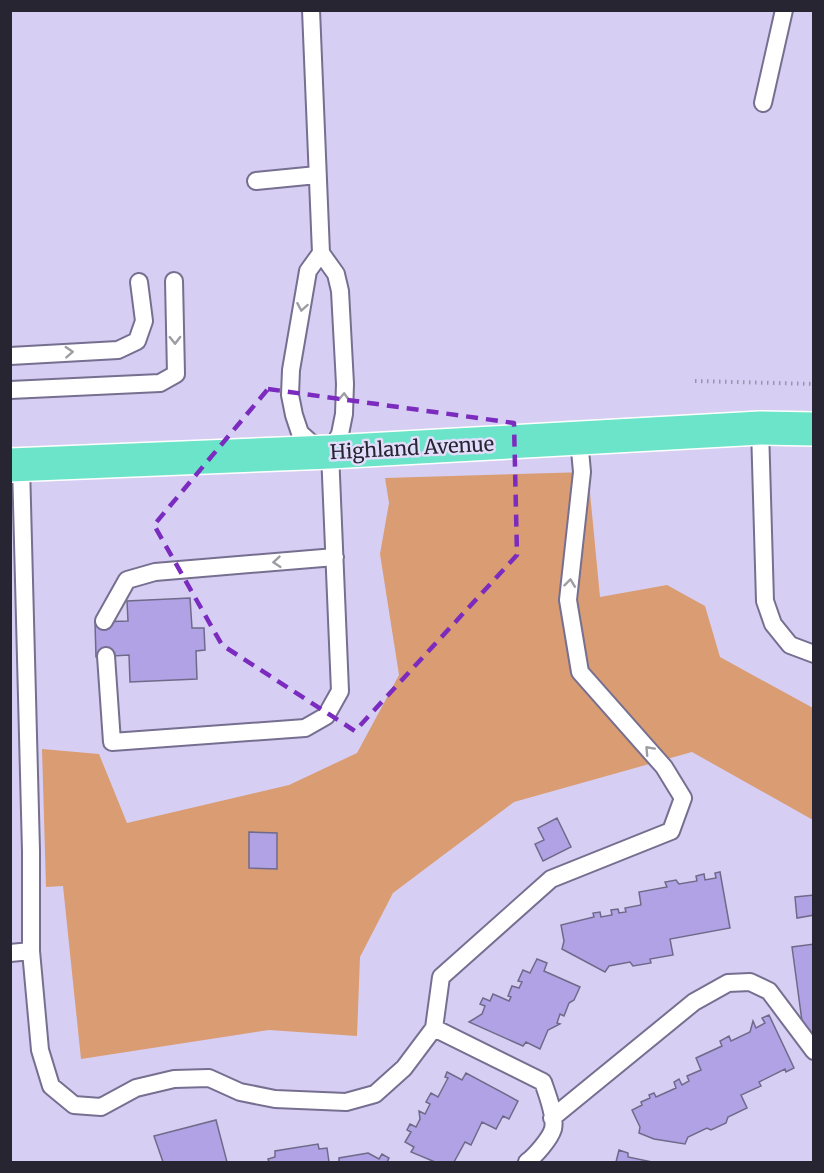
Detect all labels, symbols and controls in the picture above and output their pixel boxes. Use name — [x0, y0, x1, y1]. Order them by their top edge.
one-way arrow — [296, 302, 308, 311]
one-way arrow — [169, 335, 181, 344]
one-way arrow — [64, 346, 73, 359]
one-way arrow — [338, 393, 351, 402]
street label: Highland Avenue — [329, 431, 495, 464]
one-way arrow — [272, 555, 281, 568]
one-way arrow — [563, 578, 575, 588]
one-way arrow — [645, 747, 656, 757]

